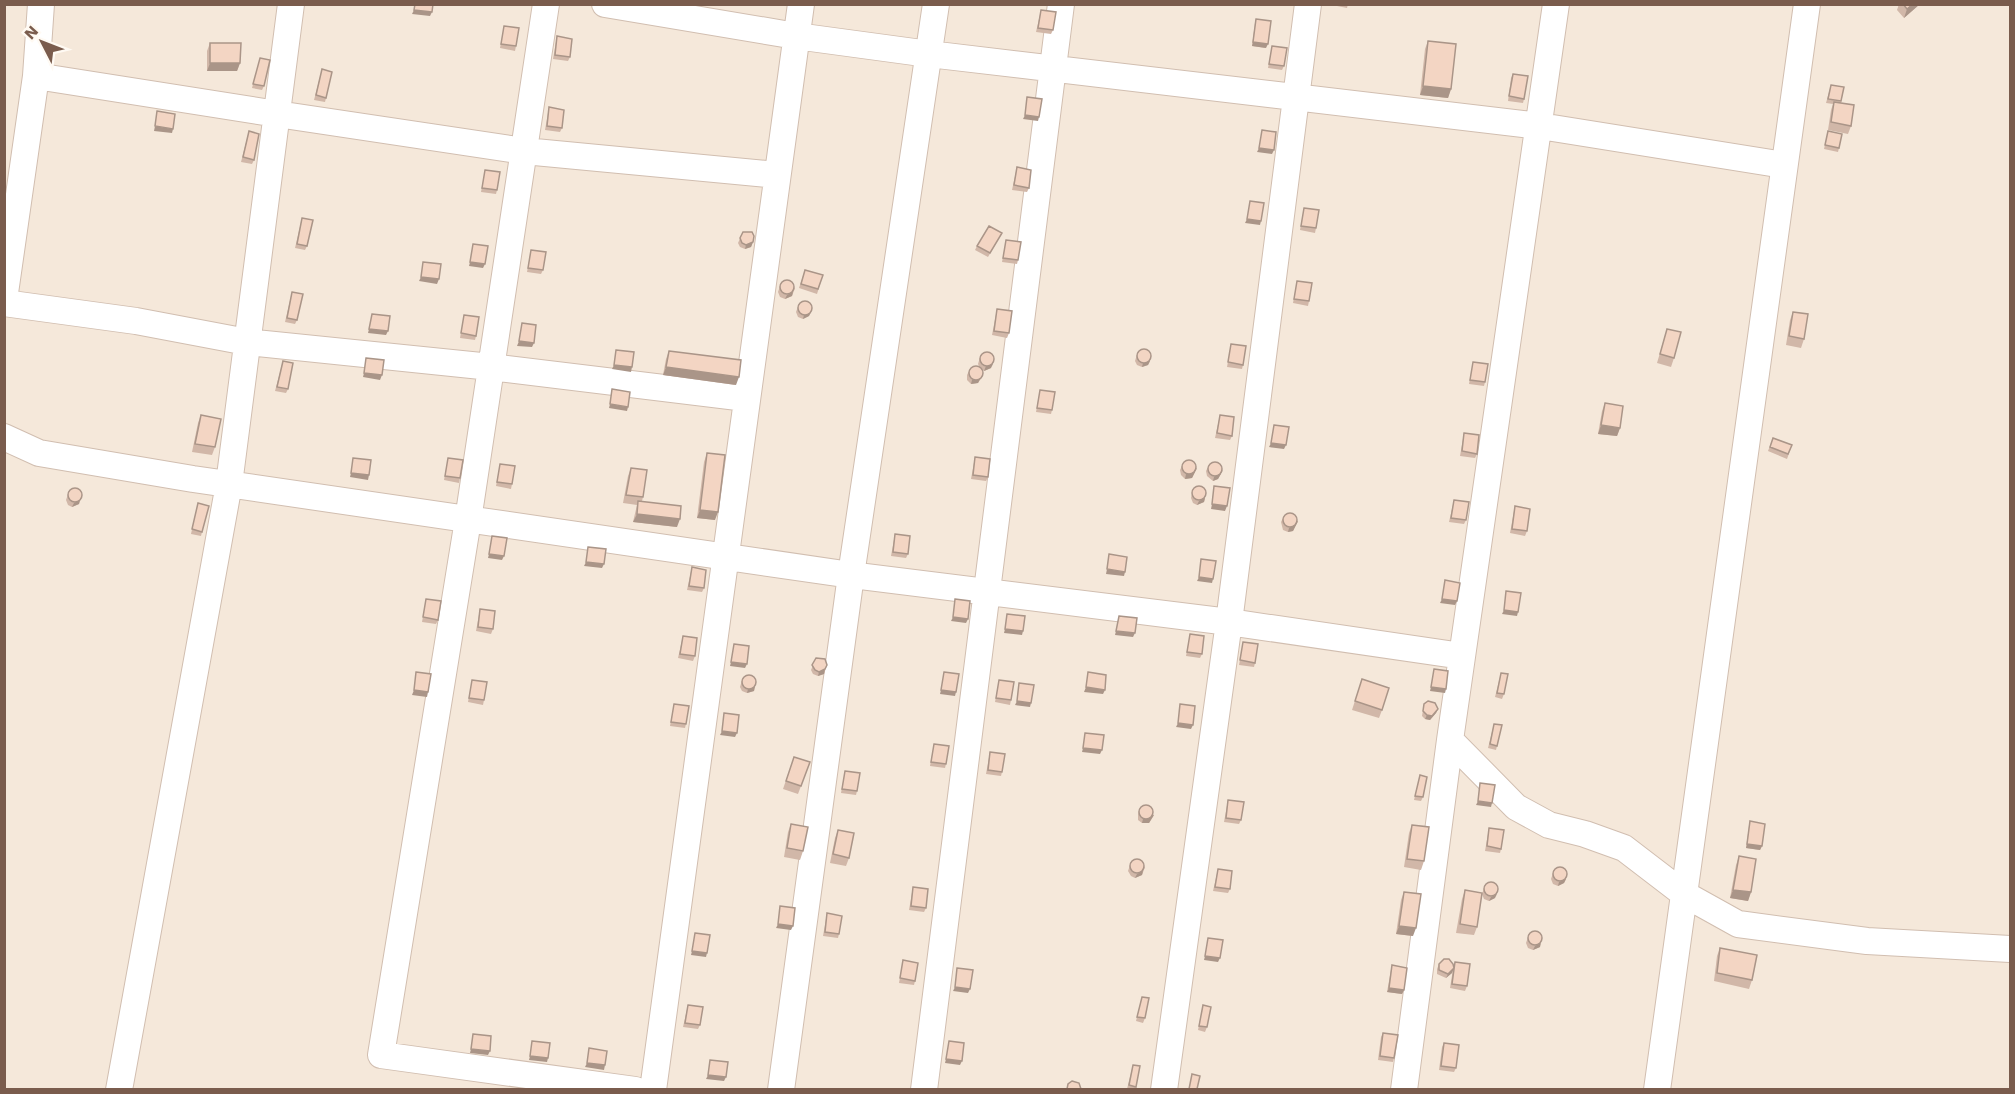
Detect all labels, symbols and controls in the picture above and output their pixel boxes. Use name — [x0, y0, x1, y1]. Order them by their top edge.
north arrow — [12, 12, 72, 72]
text: N — [20, 22, 42, 43]

